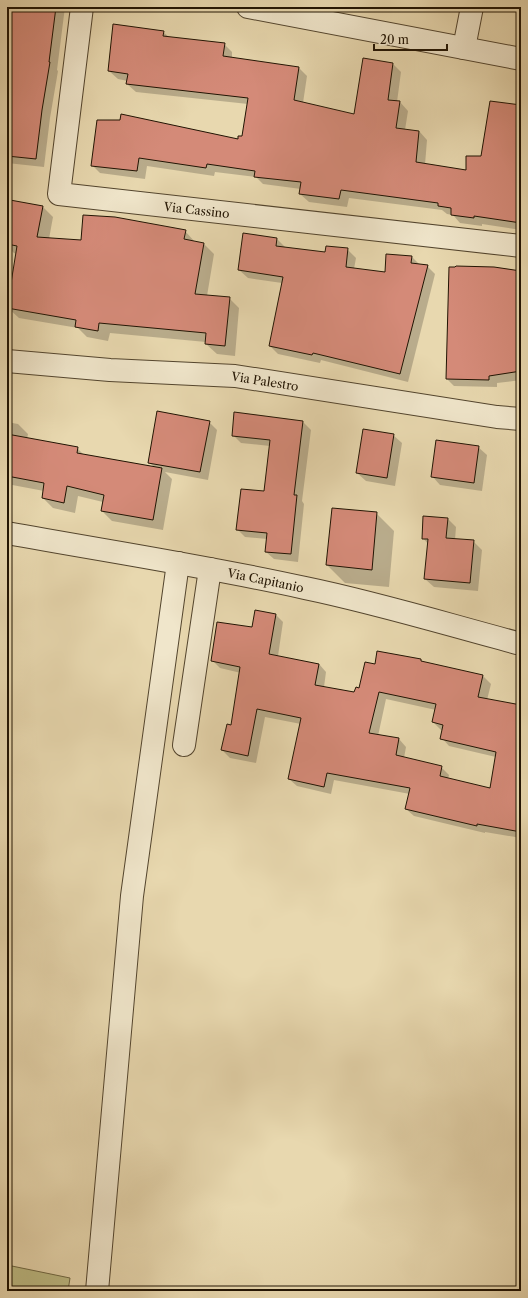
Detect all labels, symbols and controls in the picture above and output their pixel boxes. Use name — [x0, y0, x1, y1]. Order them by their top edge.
scale bar — [374, 26, 447, 52]
text: 20 m — [380, 32, 409, 47]
street label: Via Cassino — [162, 198, 231, 221]
street label: Via Palestro — [229, 368, 300, 393]
street label: Via Capitanio — [225, 565, 305, 595]

